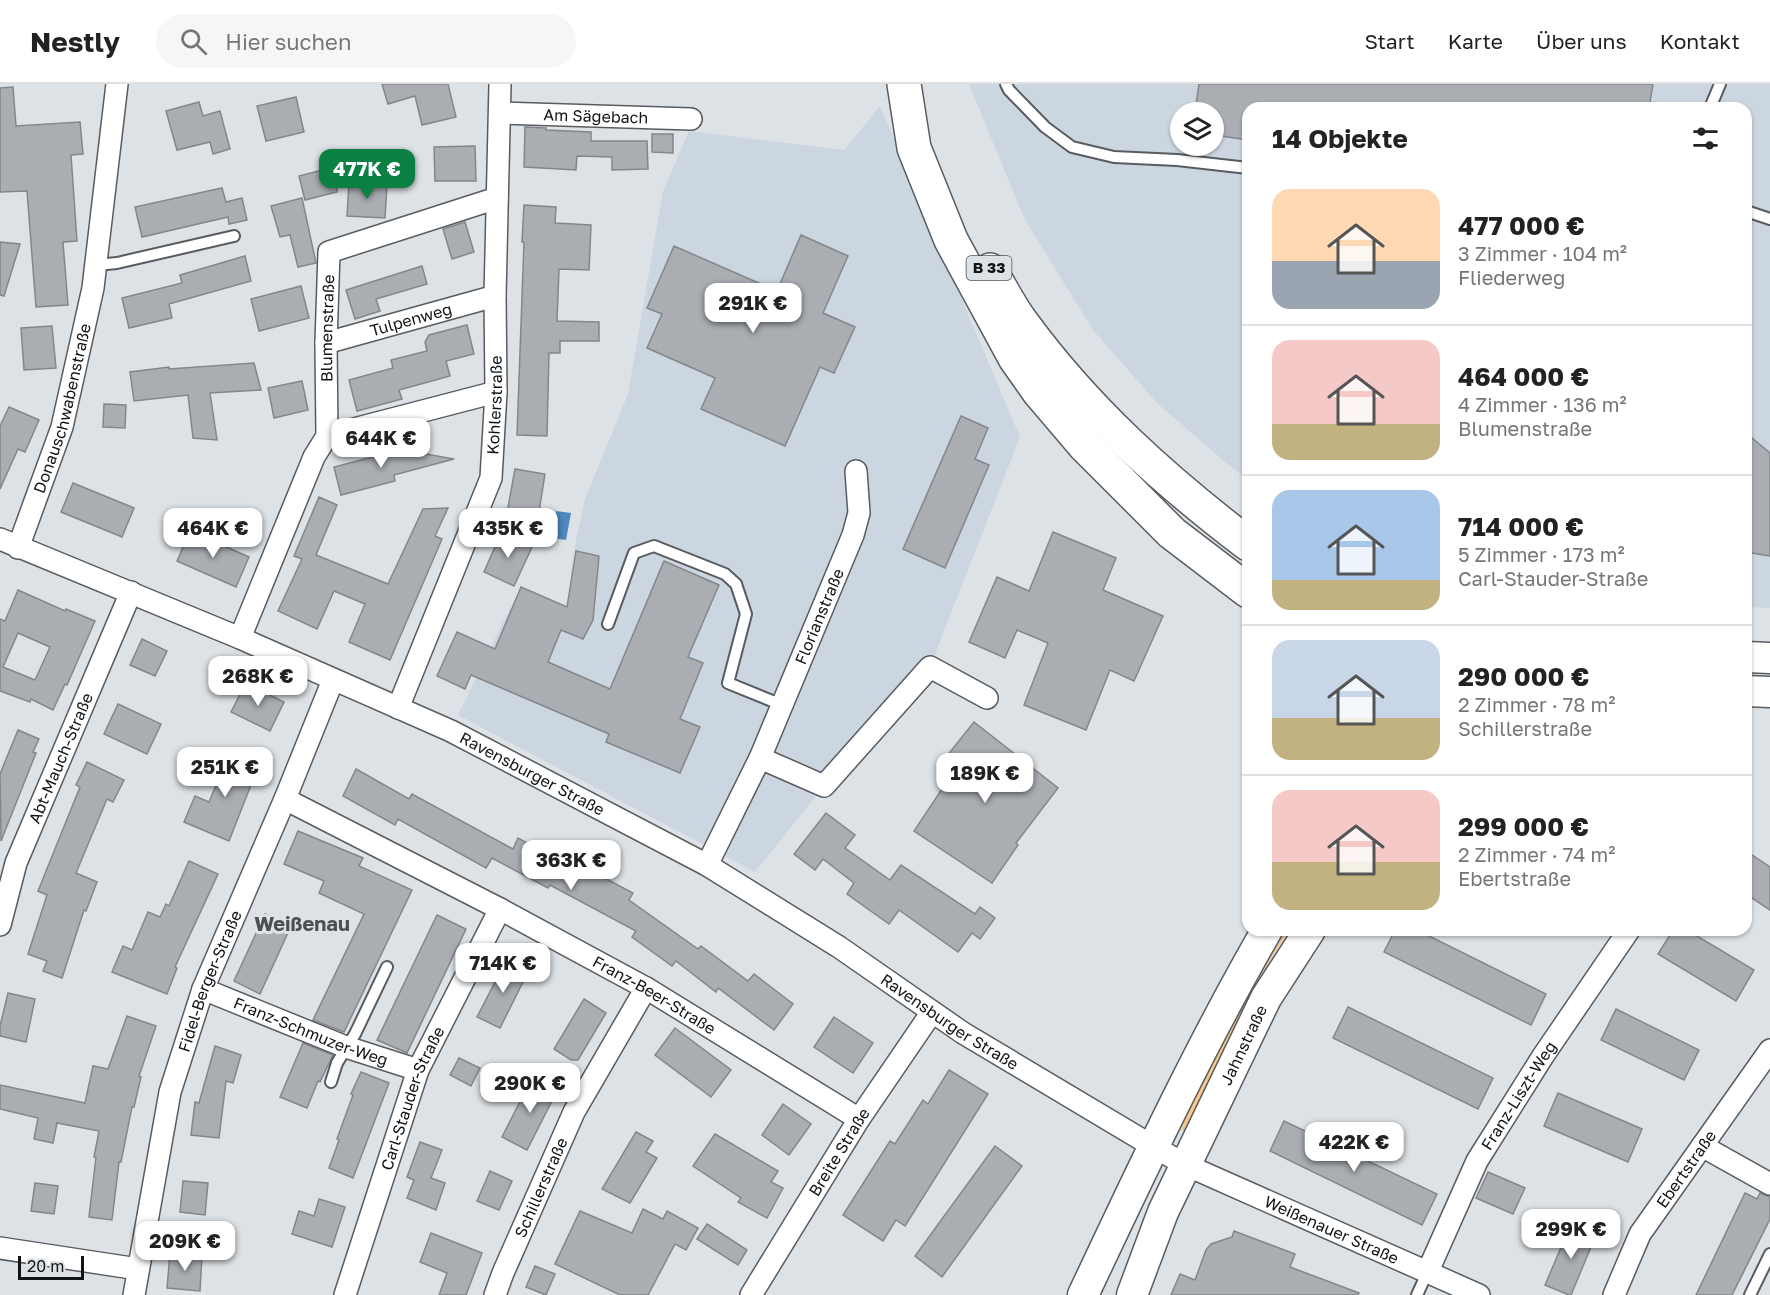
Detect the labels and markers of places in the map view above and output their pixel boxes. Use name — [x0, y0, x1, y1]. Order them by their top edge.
pin: 477K € — [318, 149, 416, 200]
pin: 291K € — [704, 283, 802, 334]
pin: 644K € — [332, 418, 430, 469]
pin: 464K € — [164, 508, 262, 559]
pin: 435K € — [459, 508, 557, 559]
pin: 268K € — [209, 656, 307, 707]
pin: 251K € — [176, 747, 274, 798]
pin: 189K € — [936, 753, 1034, 804]
pin: 363K € — [522, 840, 620, 891]
pin: 714K € — [454, 943, 552, 994]
pin: 290K € — [481, 1063, 579, 1114]
pin: 422K € — [1305, 1122, 1403, 1173]
pin: 299K € — [1522, 1209, 1620, 1260]
pin: 209K € — [136, 1221, 234, 1272]

